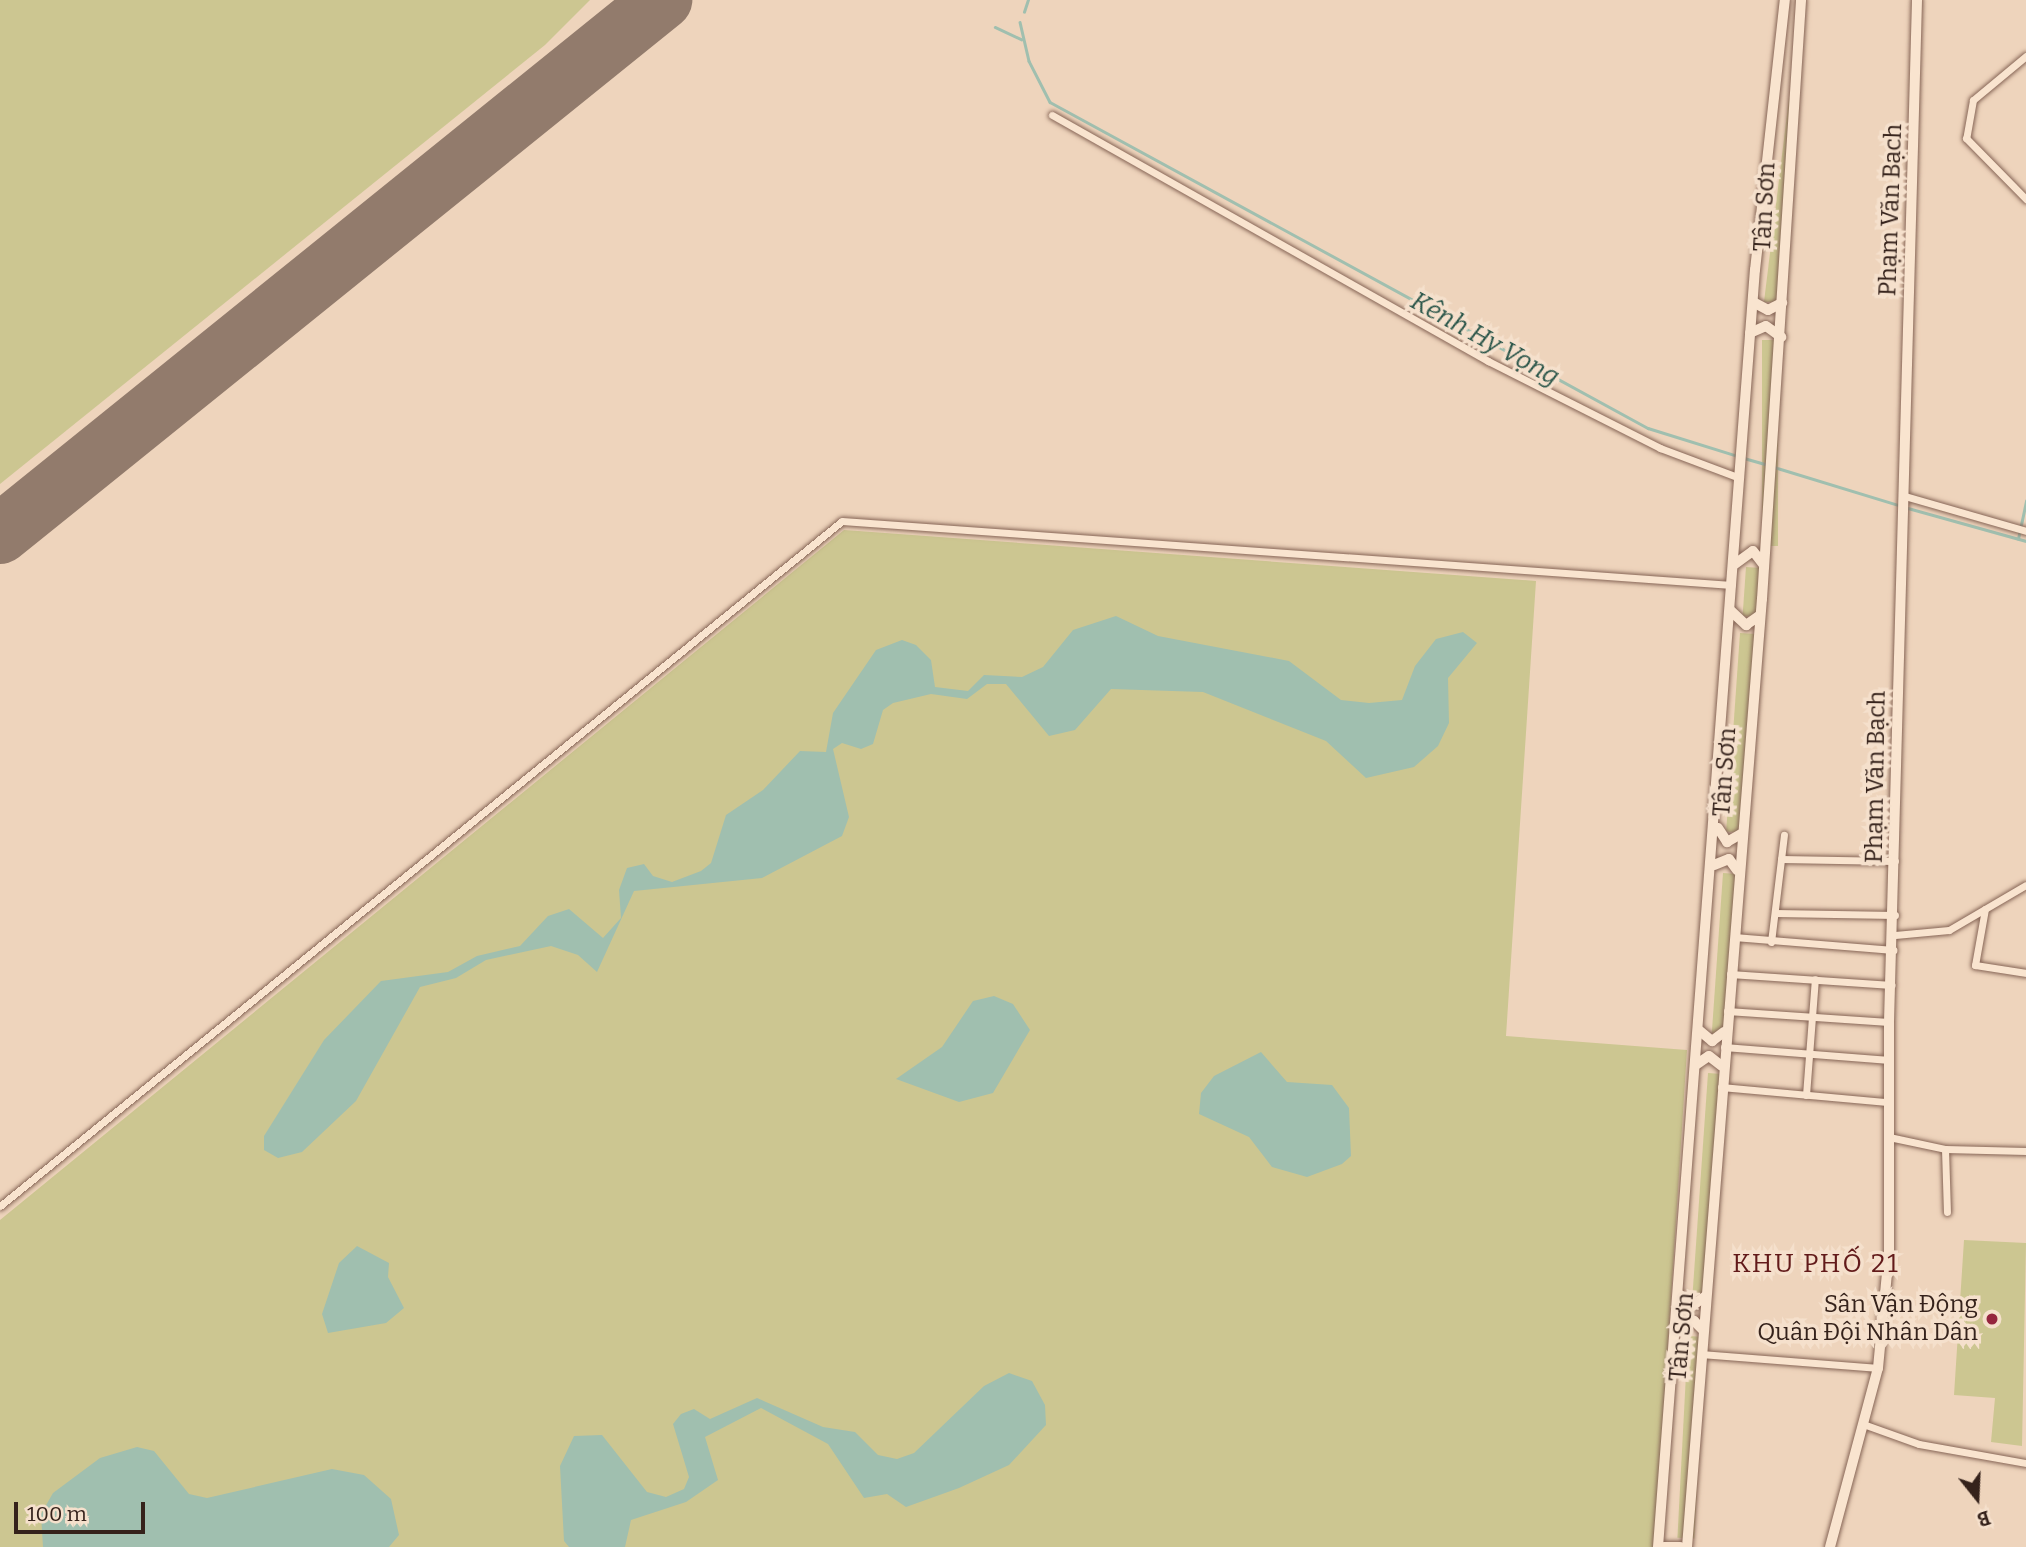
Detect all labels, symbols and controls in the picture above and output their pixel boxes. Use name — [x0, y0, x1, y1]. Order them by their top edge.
street label: Phạm Văn Bạch — [1874, 123, 1908, 297]
street label: Tân Sơn — [1748, 162, 1782, 252]
water label: Kênh Hy Vọng — [1405, 285, 1565, 393]
street label: Phạm Văn Bạch — [1860, 691, 1892, 863]
street label: Tân Sơn — [1708, 727, 1742, 817]
district label: KHU PHỐ 21 — [1734, 1248, 1898, 1280]
street label: Tân Sơn — [1664, 1291, 1700, 1383]
place label: Sân Vận Động Quân Đội Nhân Dân — [1757, 1291, 1978, 1347]
marker: Sân Vận Động Quân Đội Nhân Dân — [1984, 1311, 2000, 1327]
north arrow — [1942, 1463, 2012, 1533]
scale bar — [18, 1488, 149, 1532]
text: 100 m — [27, 1501, 87, 1527]
text: B — [1974, 1506, 1993, 1531]

